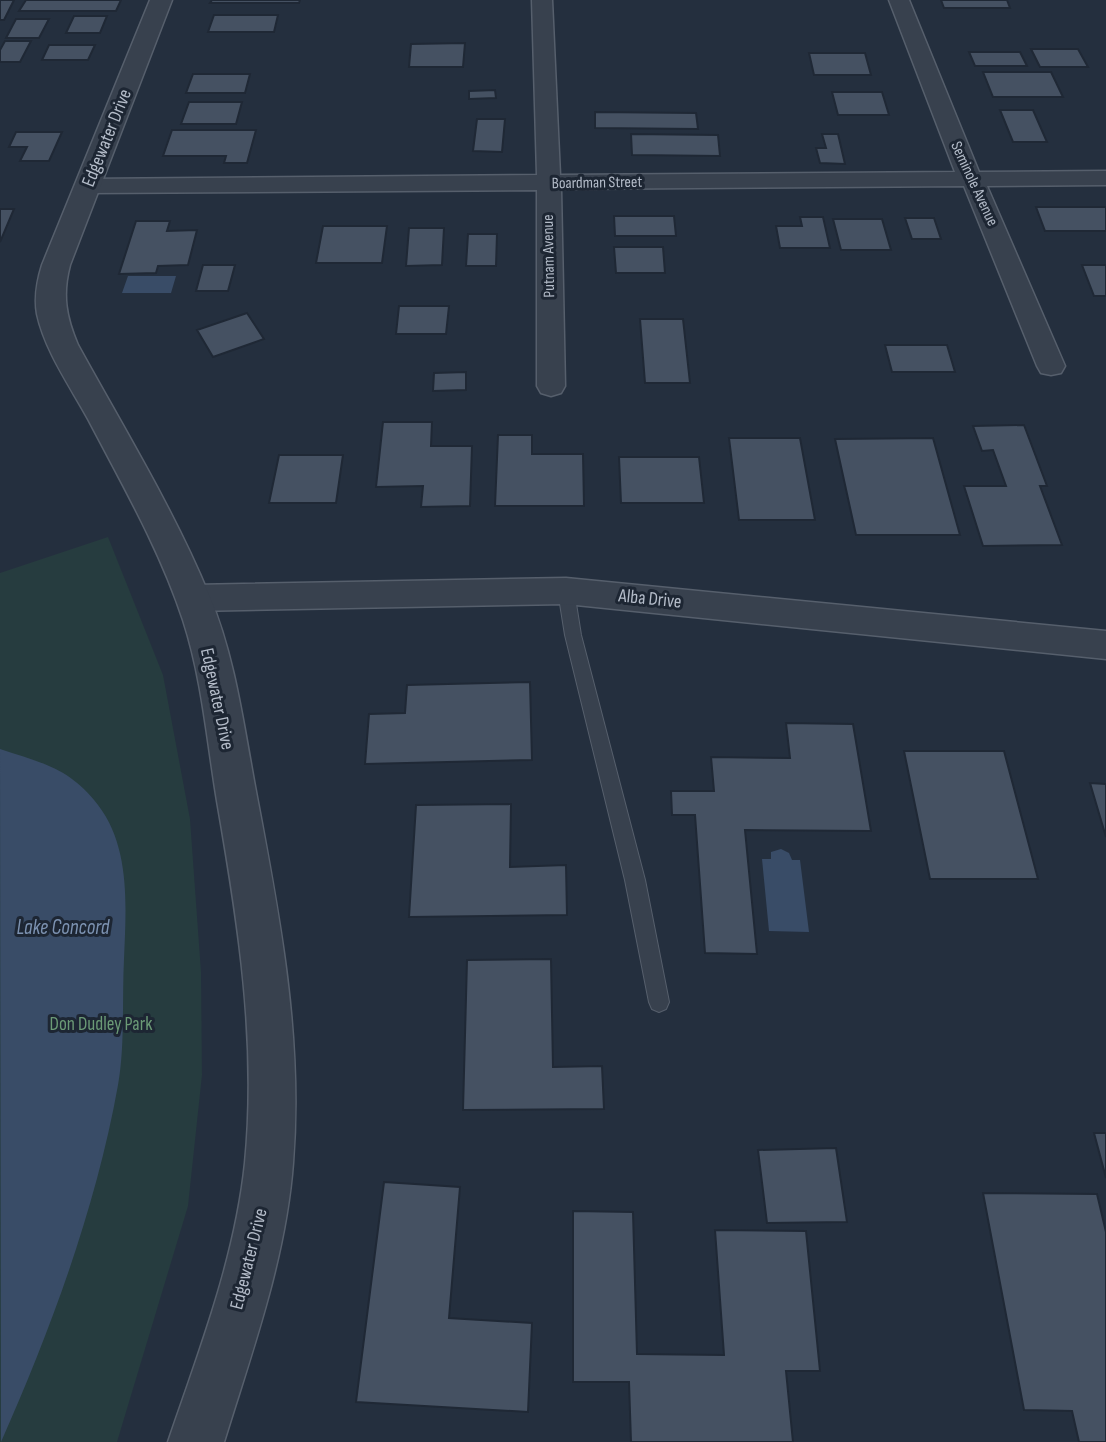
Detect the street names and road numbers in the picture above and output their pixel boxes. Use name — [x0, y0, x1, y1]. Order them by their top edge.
street label: Edgewater Drive — [77, 86, 137, 190]
street label: Seminole Avenue — [946, 139, 1002, 229]
street label: Boardman Street — [552, 173, 643, 193]
street label: Putnam Avenue — [539, 214, 559, 298]
street label: Alba Drive — [616, 584, 683, 614]
street label: Edgewater Drive — [195, 646, 239, 752]
street label: Edgewater Drive — [225, 1206, 273, 1312]

